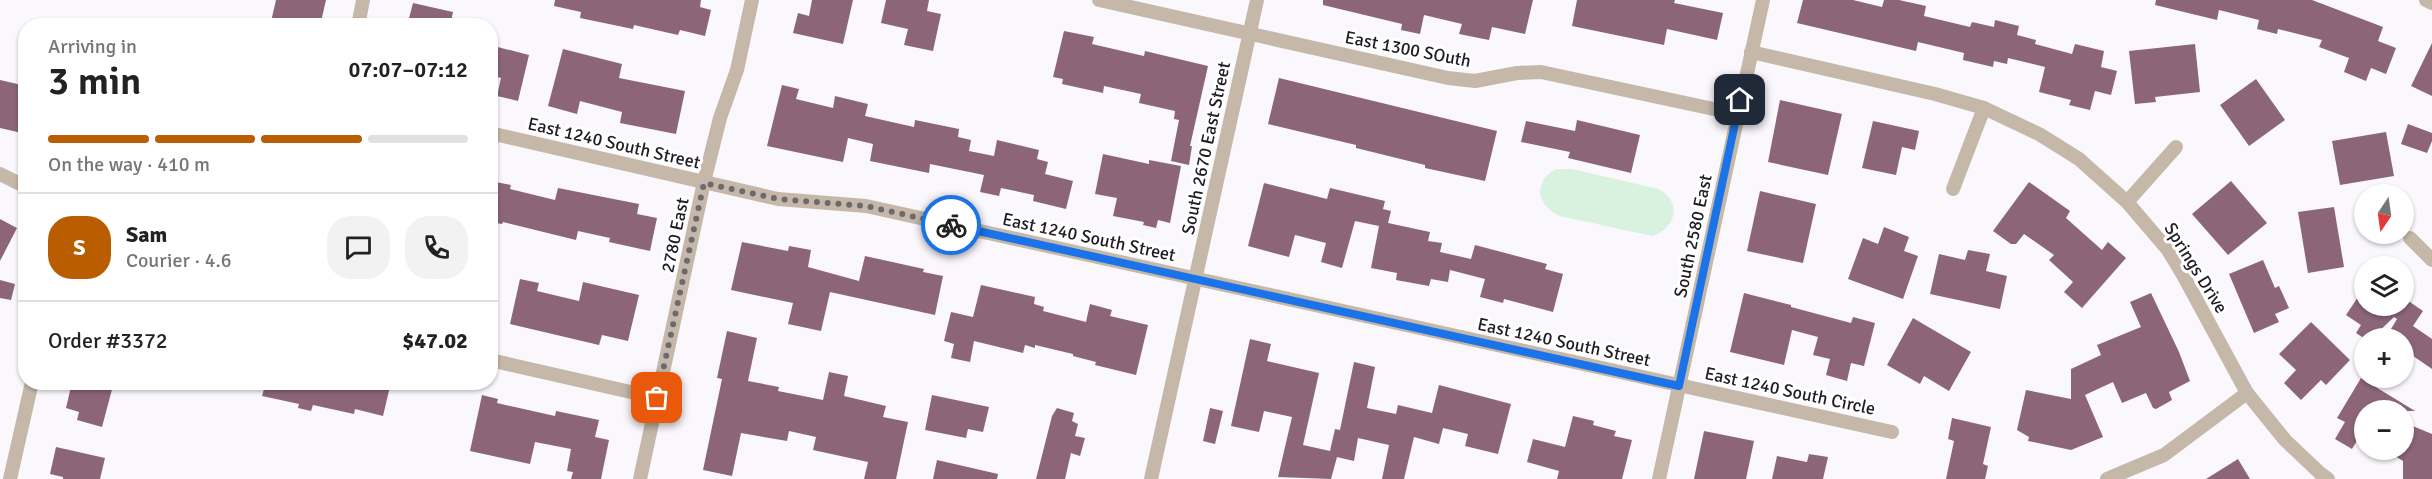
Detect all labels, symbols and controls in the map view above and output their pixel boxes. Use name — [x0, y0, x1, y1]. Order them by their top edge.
street label: East 1300 SOuth — [1343, 26, 1473, 72]
text: Arriving in — [48, 34, 137, 59]
text: 07:07–07:12 — [349, 56, 468, 83]
text: 3 min — [48, 57, 141, 105]
street label: South 2670 East Street — [1177, 59, 1235, 237]
pin — [1714, 74, 1765, 125]
icon: home — [1723, 83, 1756, 116]
street label: East 1240 South Street — [526, 112, 702, 174]
text: On the way · 410 m — [48, 152, 210, 177]
street label: South 2580 East — [1669, 172, 1717, 300]
north arrow — [2354, 184, 2414, 244]
map controls — [2354, 184, 2414, 460]
street label: 2780 East — [656, 195, 694, 275]
courier — [921, 195, 981, 255]
street label: East 1240 South Street — [1000, 208, 1178, 266]
icon: bike — [935, 209, 968, 242]
button: chat — [327, 216, 390, 279]
button: phone — [405, 216, 468, 279]
street label: Springs Drive — [2159, 219, 2233, 317]
text: Sam — [126, 221, 167, 248]
text: S — [73, 234, 86, 261]
text: Courier · 4.6 — [126, 248, 232, 273]
button: layers — [2354, 256, 2414, 316]
street label: East 1240 South Street — [1475, 313, 1653, 371]
text: Order #3372 — [48, 327, 168, 354]
text: $47.02 — [402, 327, 468, 354]
button: + — [2354, 328, 2414, 388]
street label: East 1240 South Circle — [1703, 362, 1877, 420]
pin — [631, 372, 682, 423]
icon: bag — [640, 381, 673, 414]
button: − — [2354, 400, 2414, 460]

